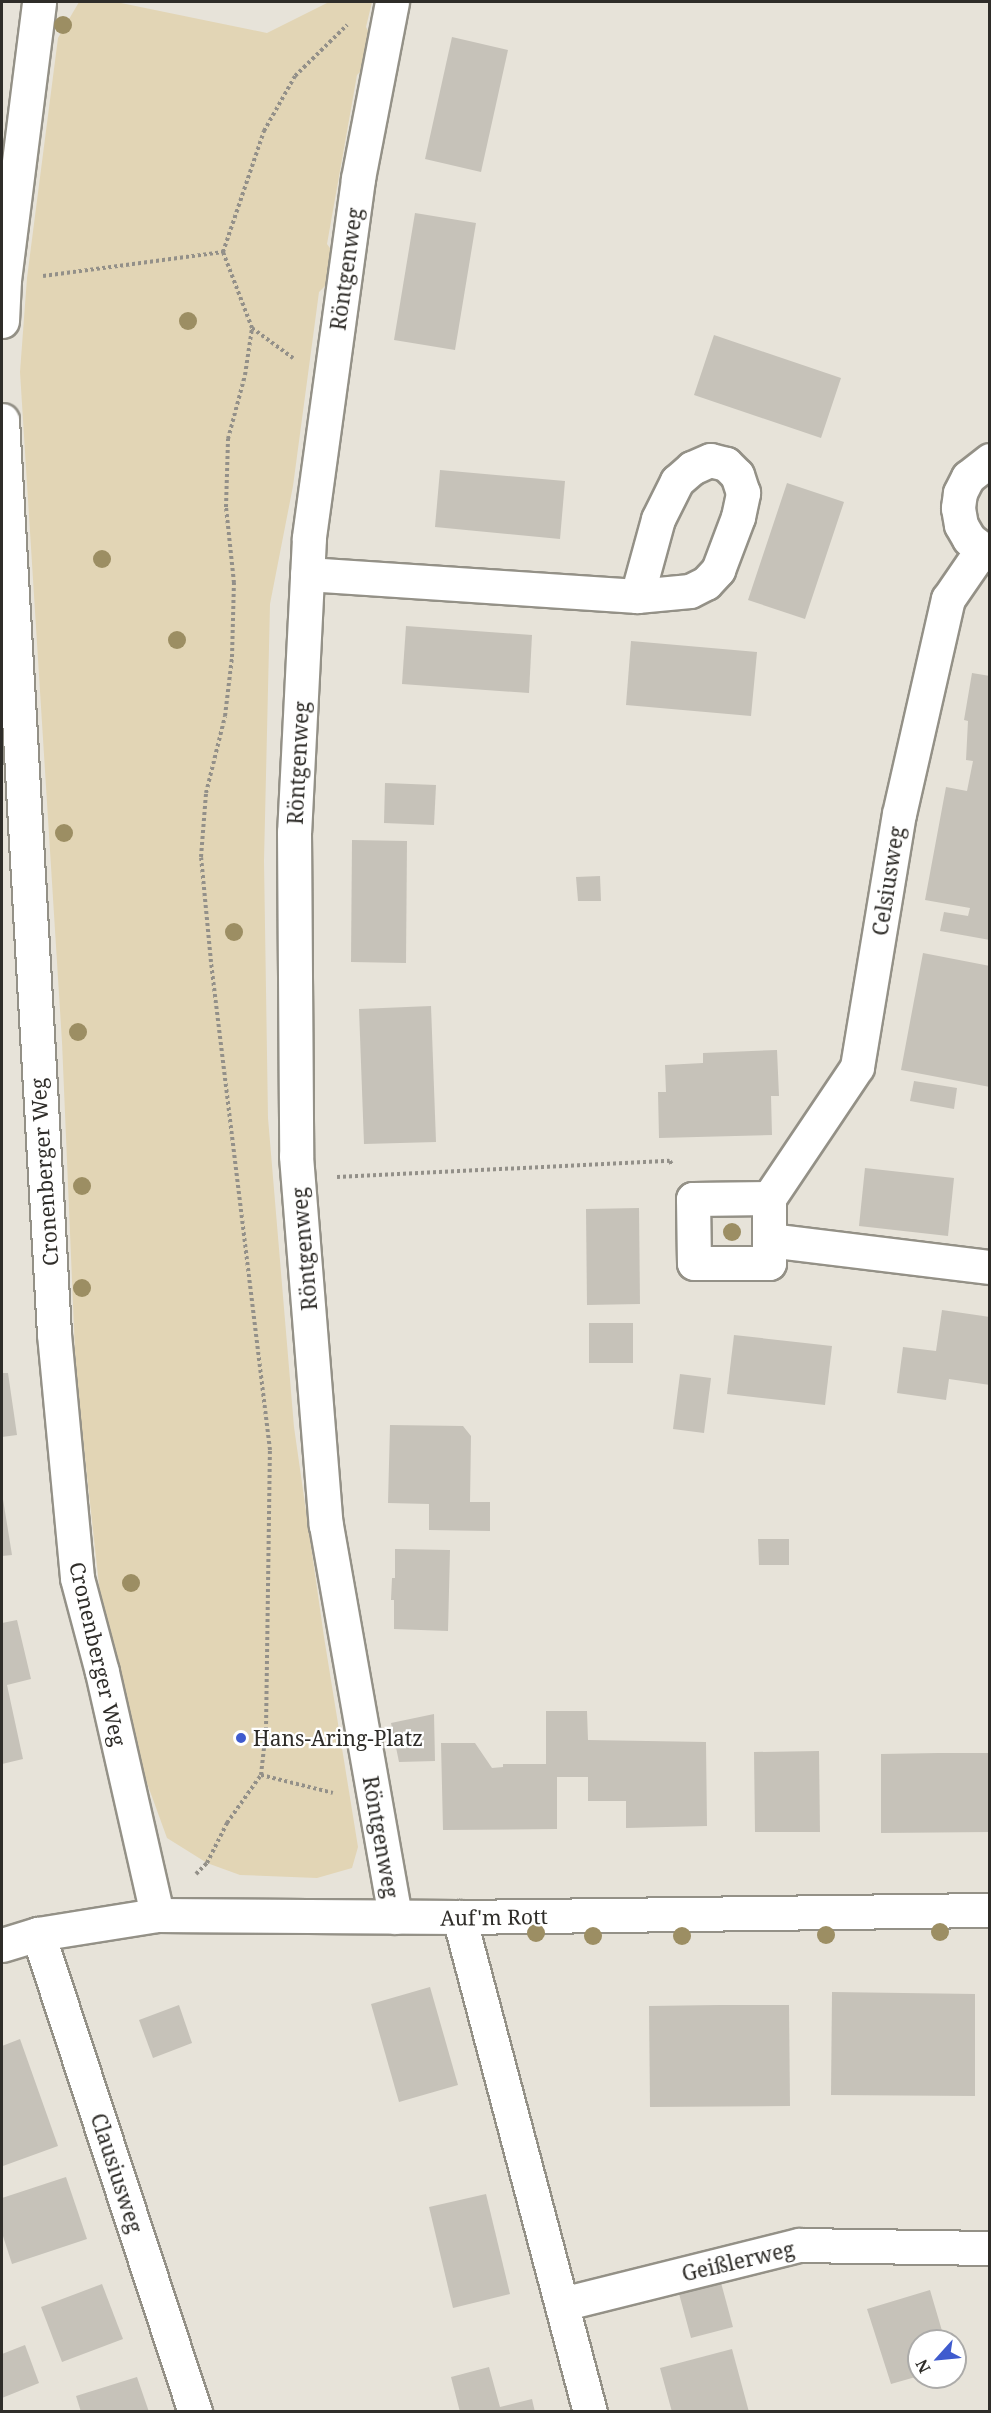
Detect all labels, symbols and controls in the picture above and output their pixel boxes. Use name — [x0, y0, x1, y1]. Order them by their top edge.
street label: Röntgenweg — [325, 206, 367, 332]
street label: Röntgenweg — [282, 701, 314, 825]
street label: Celsiusweg — [867, 825, 909, 937]
street label: Cronenberger Weg — [25, 1077, 63, 1267]
street label: Röntgenweg — [286, 1186, 322, 1312]
street label: Cronenberger Weg — [65, 1559, 131, 1749]
place label: Hans-Aring-Platz — [253, 1725, 423, 1751]
marker: Hans-Aring-Platz — [234, 1731, 248, 1745]
street label: Röntgenweg — [358, 1774, 404, 1900]
street label: Auf'm Rott — [440, 1903, 548, 1931]
street label: Clausiusweg — [86, 2110, 148, 2236]
street label: Geißlerweg — [679, 2236, 797, 2286]
north arrow — [907, 2329, 967, 2389]
text: N — [910, 2356, 935, 2377]

